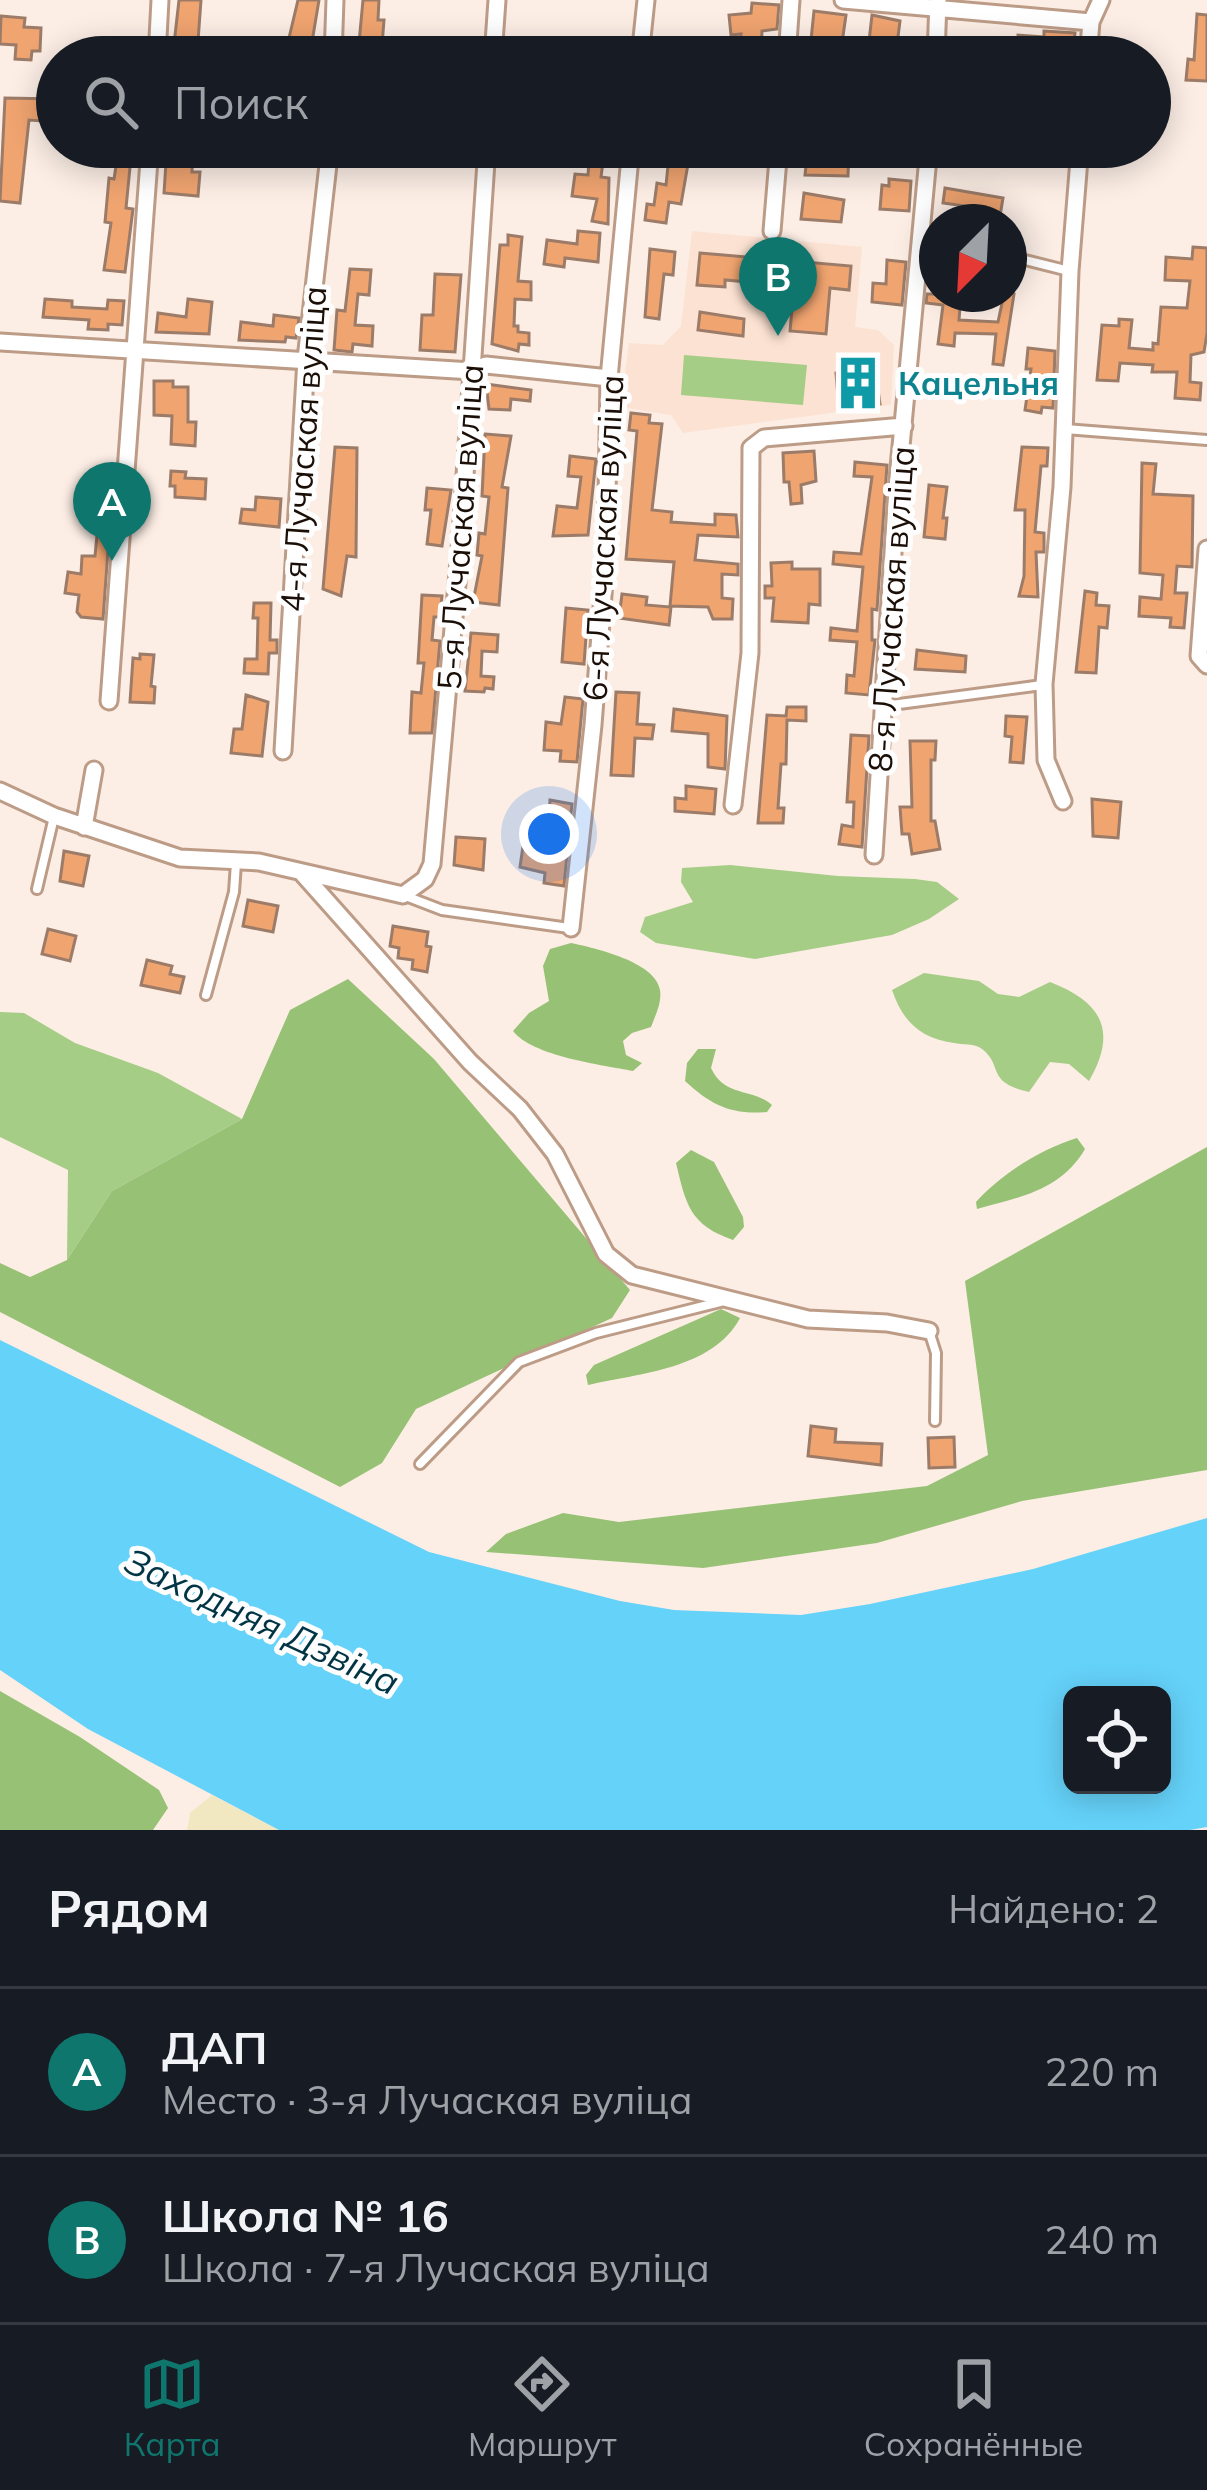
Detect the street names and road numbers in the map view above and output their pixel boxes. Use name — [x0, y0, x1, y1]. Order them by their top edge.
street label: 4-я Лучаская вуліца — [271, 285, 334, 613]
street label: 5-я Лучаская вуліца — [428, 363, 491, 691]
street label: 6-я Лучаская вуліца — [573, 374, 632, 702]
street label: 8-я Лучаская вуліца — [859, 445, 922, 773]

